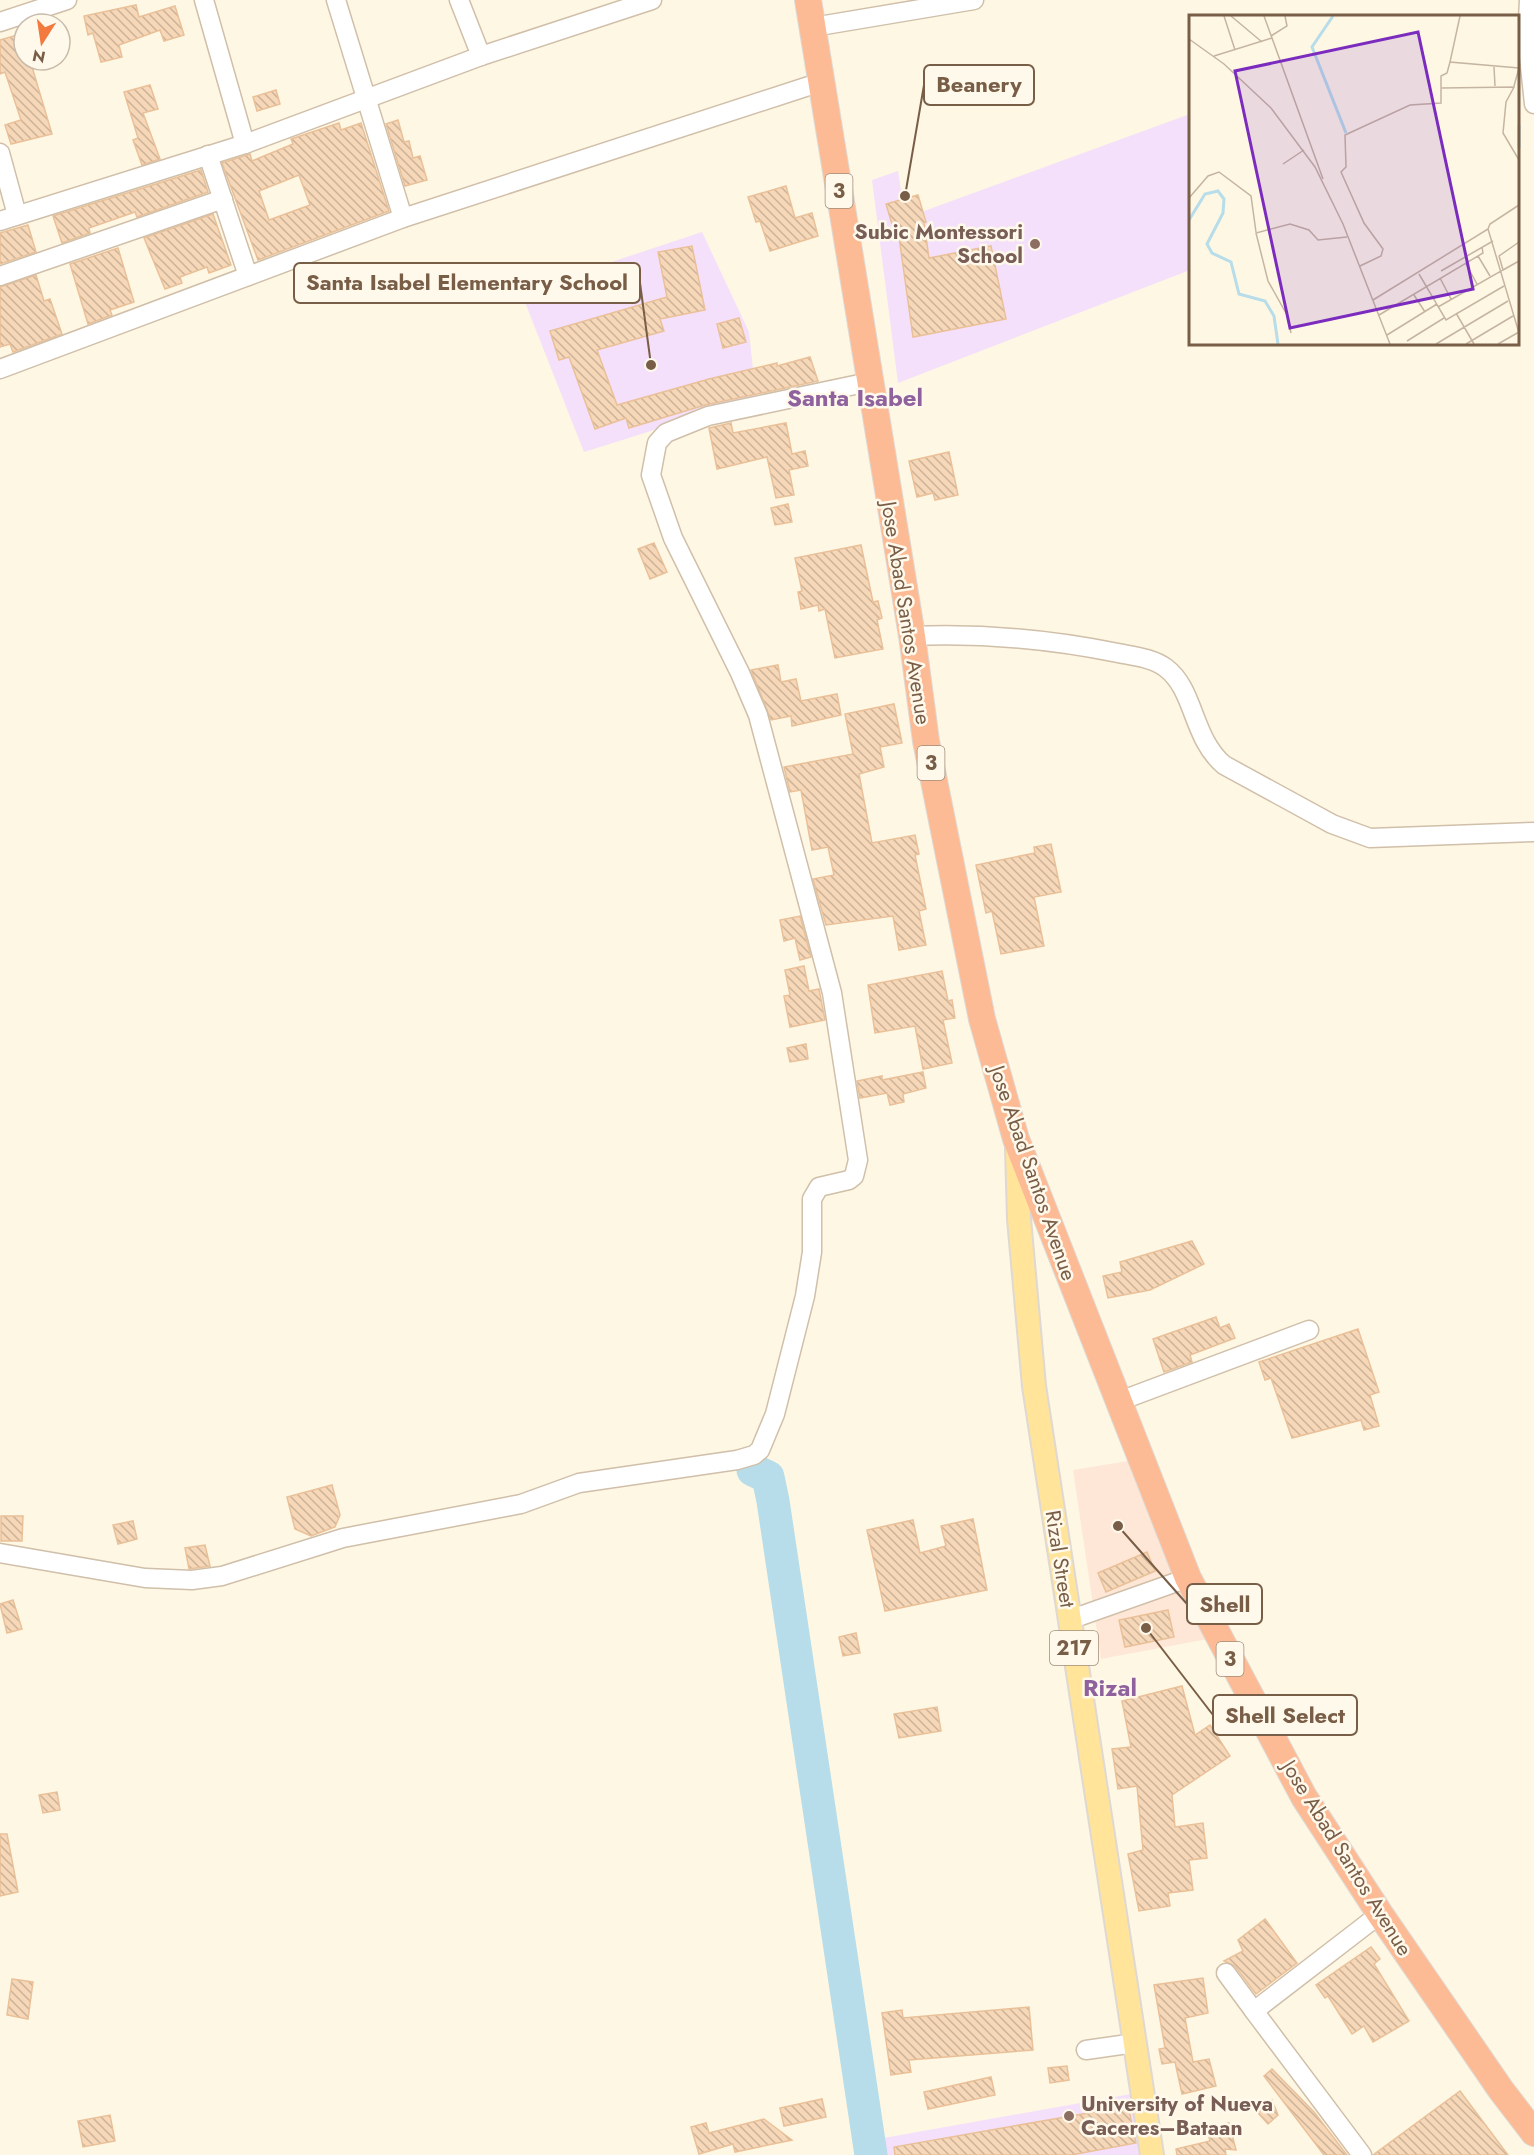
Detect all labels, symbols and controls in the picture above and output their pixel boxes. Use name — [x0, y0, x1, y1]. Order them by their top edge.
north arrow — [12, 12, 72, 72]
inset map — [1189, 15, 1519, 345]
text: N — [30, 44, 48, 69]
callout: Beanery — [924, 65, 1034, 105]
text: Beanery — [936, 68, 1022, 100]
road number: 3 — [826, 174, 852, 208]
place label: Subic Montessori School — [855, 217, 1023, 271]
marker: Subic Montessori School — [1028, 237, 1042, 251]
callout: Santa Isabel Elementary School — [294, 263, 640, 303]
text: Santa Isabel Elementary School — [306, 266, 628, 298]
district label: Santa Isabel — [787, 380, 923, 415]
street label: Jose Abad Santos Avenue — [873, 496, 938, 727]
road number: 3 — [918, 746, 944, 780]
street label: Jose Abad Santos Avenue — [981, 1059, 1084, 1285]
street label: Rizal Street — [1038, 1508, 1082, 1610]
callout: Shell — [1187, 1584, 1262, 1624]
text: Shell — [1200, 1588, 1250, 1620]
road number: 217 — [1050, 1631, 1098, 1665]
road number: 3 — [1216, 1642, 1244, 1676]
district label: Rizal — [1083, 1670, 1137, 1705]
callout: Shell Select — [1213, 1695, 1357, 1735]
text: Shell Select — [1225, 1699, 1345, 1731]
street label: Jose Abad Santos Avenue — [1273, 1752, 1420, 1962]
place label: University of Nueva Caceres–Bataan — [1081, 2089, 1273, 2143]
marker: University of Nueva Caceres–Bataan — [1062, 2109, 1076, 2123]

